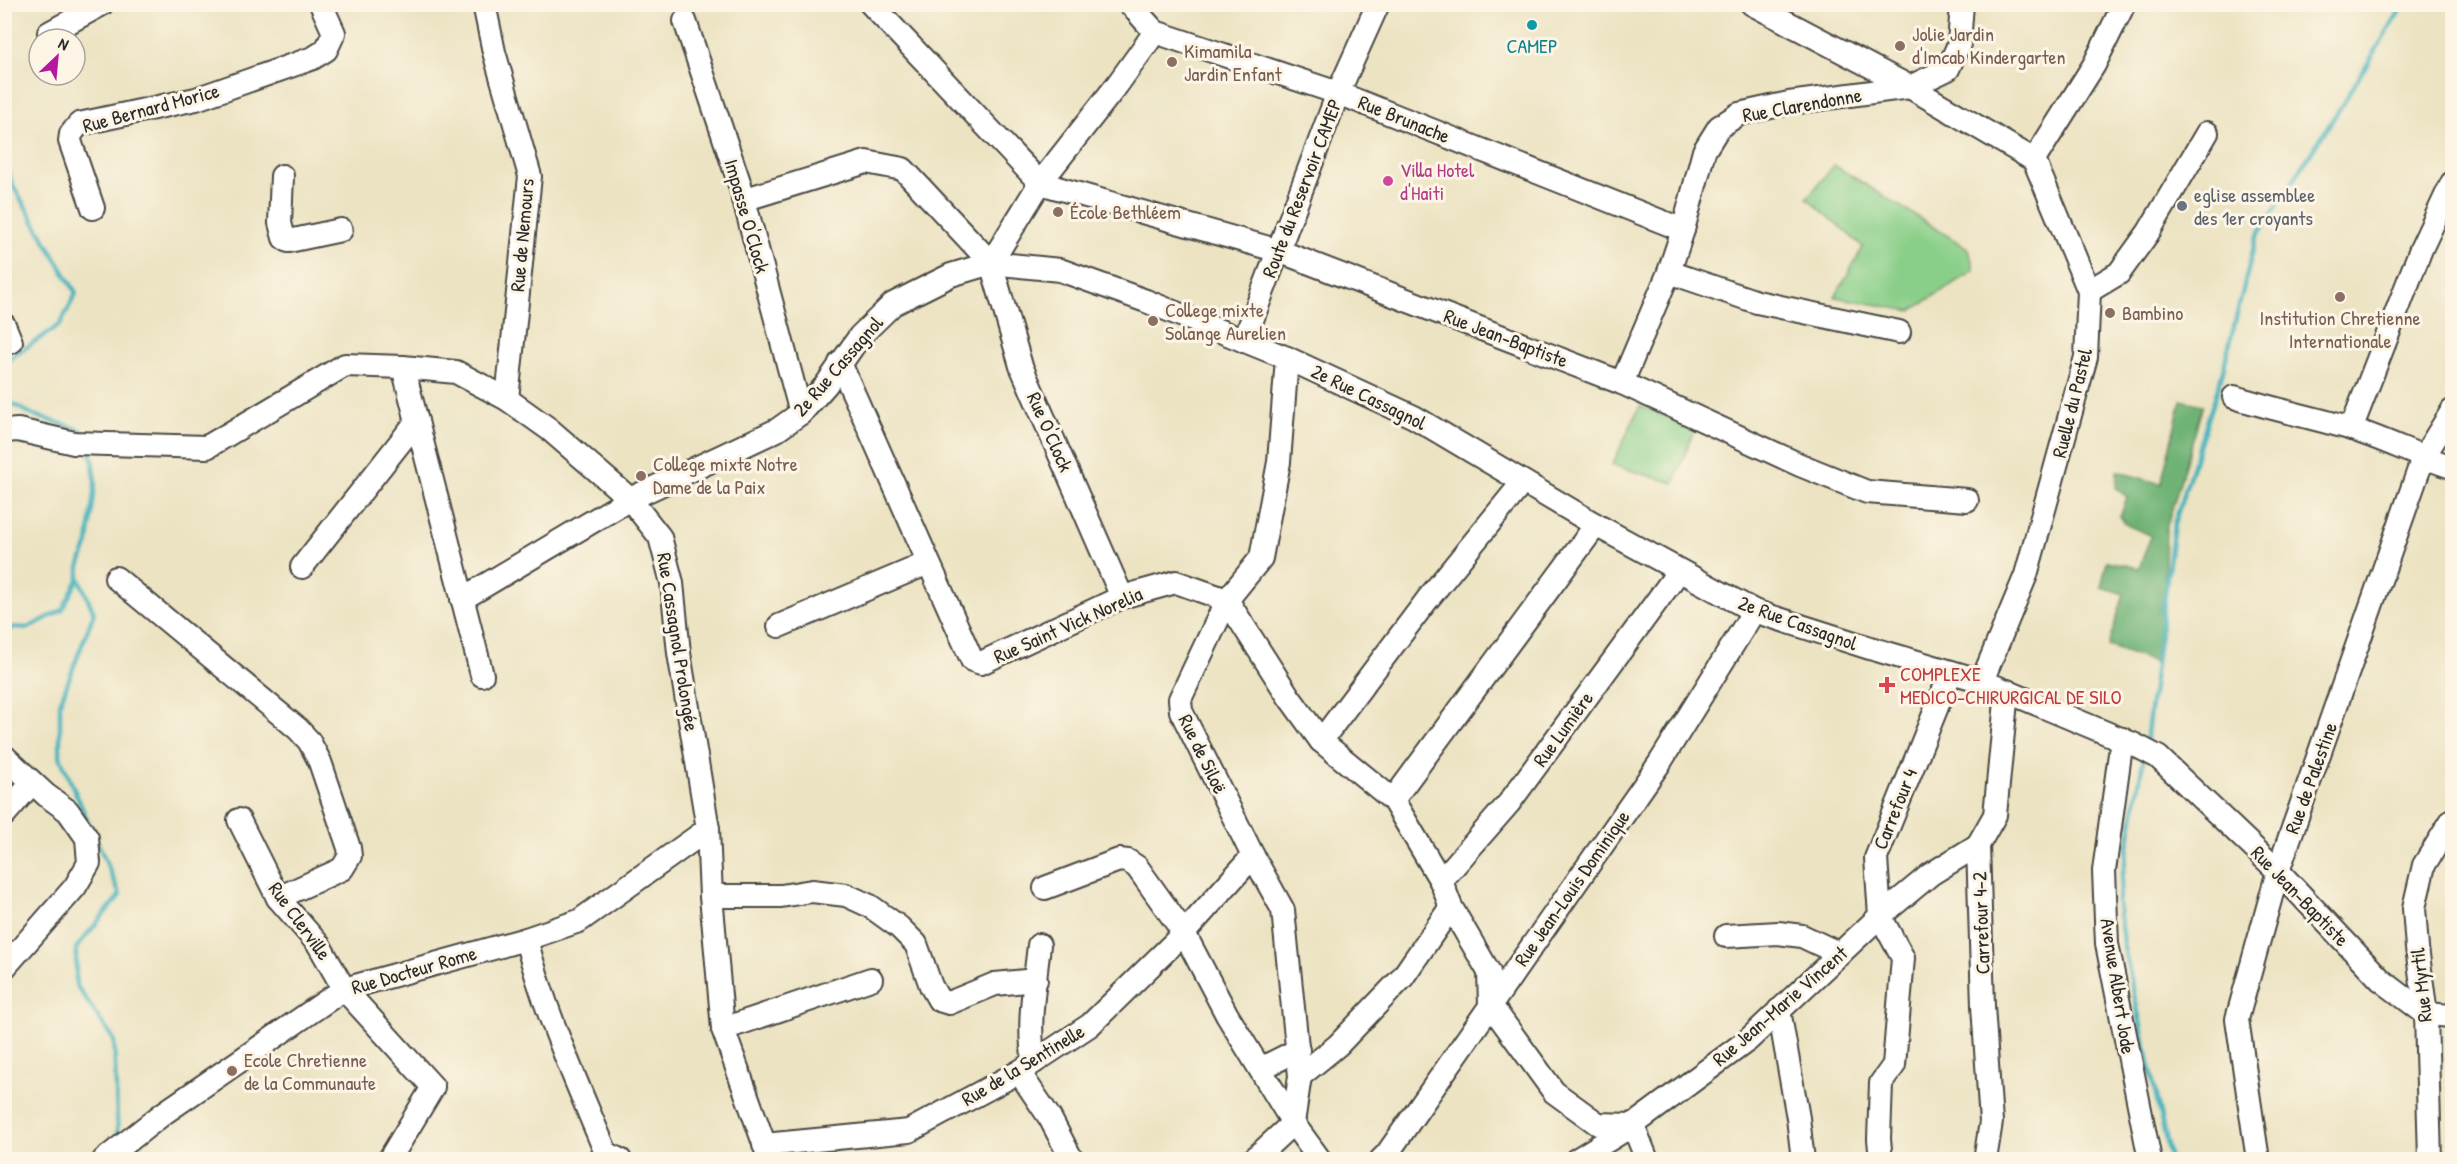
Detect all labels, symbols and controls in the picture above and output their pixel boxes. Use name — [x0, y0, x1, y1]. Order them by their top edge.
marker: CAMEP — [1525, 18, 1539, 32]
place label: Jolie Jardin d'Imcab Kindergarten — [1912, 20, 2066, 70]
north arrow — [27, 27, 87, 87]
text: N — [55, 32, 73, 55]
place label: CAMEP — [1506, 32, 1558, 59]
place label: Kimamila Jardin Enfant — [1184, 37, 1283, 87]
marker: Jolie Jardin d'Imcab Kindergarten — [1893, 39, 1907, 53]
marker: Kimamila Jardin Enfant — [1165, 55, 1179, 69]
street label: Rue Bernard Morice — [80, 76, 222, 139]
street label: Rue Clarendonne — [1740, 81, 1864, 128]
street label: Rue Brunache — [1354, 88, 1454, 149]
street label: Route du Reservoir CAMEP — [1255, 95, 1348, 281]
street label: Impasse O'Clock — [718, 156, 777, 276]
place label: Villa Hotel d'Haiti — [1400, 156, 1475, 206]
marker: Villa Hotel d'Haiti — [1381, 174, 1395, 188]
street label: Rue de Nemours — [503, 177, 540, 293]
place label: eglise assemblee des 1er croyants — [2194, 181, 2315, 231]
place label: École Bethléem — [1070, 198, 1181, 225]
marker: eglise assemblee des 1er croyants — [2175, 199, 2189, 213]
marker: École Bethléem — [1051, 205, 1065, 219]
marker: Institution Chretienne Internationale — [2333, 290, 2347, 304]
place label: College mixte Solange Aurelien — [1165, 296, 1286, 346]
place label: Bambino — [2122, 299, 2183, 326]
street label: Rue Jean-Baptiste — [1440, 302, 1572, 374]
place label: Institution Chretienne Internationale — [2259, 304, 2421, 354]
marker: Bambino — [2103, 306, 2117, 320]
street label: 2e Rue Cassagnol — [786, 309, 889, 422]
marker: College mixte Solange Aurelien — [1146, 314, 1160, 328]
street label: Ruelle du Pastel — [2045, 345, 2098, 460]
street label: 2e Rue Cassagnol — [1307, 357, 1432, 436]
street label: Rue O'Clock — [1021, 388, 1080, 476]
place label: College mixte Notre Dame de la Paix — [653, 450, 798, 500]
marker: College mixte Notre Dame de la Paix — [634, 469, 648, 483]
street label: Rue Cassagnol Prolongée — [651, 551, 706, 733]
street label: Rue Saint Vick Norelia — [989, 580, 1147, 669]
street label: 2e Rue Cassagnol — [1735, 588, 1862, 657]
place label: COMPLEXE MEDICO-CHIRURGICAL DE SILO — [1900, 660, 2122, 710]
marker: COMPLEXE MEDICO-CHIRURGICAL DE SILO — [1878, 676, 1896, 694]
street label: Rue Lumière — [1526, 686, 1599, 772]
street label: Rue de Siloë — [1173, 710, 1234, 798]
street label: Rue de Palestine — [2278, 718, 2343, 837]
street label: Carrefour 4 — [1866, 764, 1923, 853]
street label: Rue Jean-Louis Dominique — [1508, 804, 1636, 971]
street label: Rue Jean-Baptiste — [2245, 839, 2355, 952]
street label: Carrefour 4-2 — [1965, 871, 1996, 975]
street label: Rue Clerville — [263, 876, 338, 965]
street label: Avenue Albert Jode — [2094, 916, 2143, 1056]
street label: Rue Docteur Rome — [348, 939, 480, 1000]
street label: Rue Jean-Marie Vincent — [1706, 939, 1854, 1072]
street label: Rue Myrtil — [2403, 946, 2438, 1023]
street label: Rue de la Sentinelle — [956, 1017, 1089, 1112]
place label: Ecole Chretienne de la Communaute — [244, 1046, 376, 1096]
marker: Ecole Chretienne de la Communaute — [225, 1064, 239, 1078]

